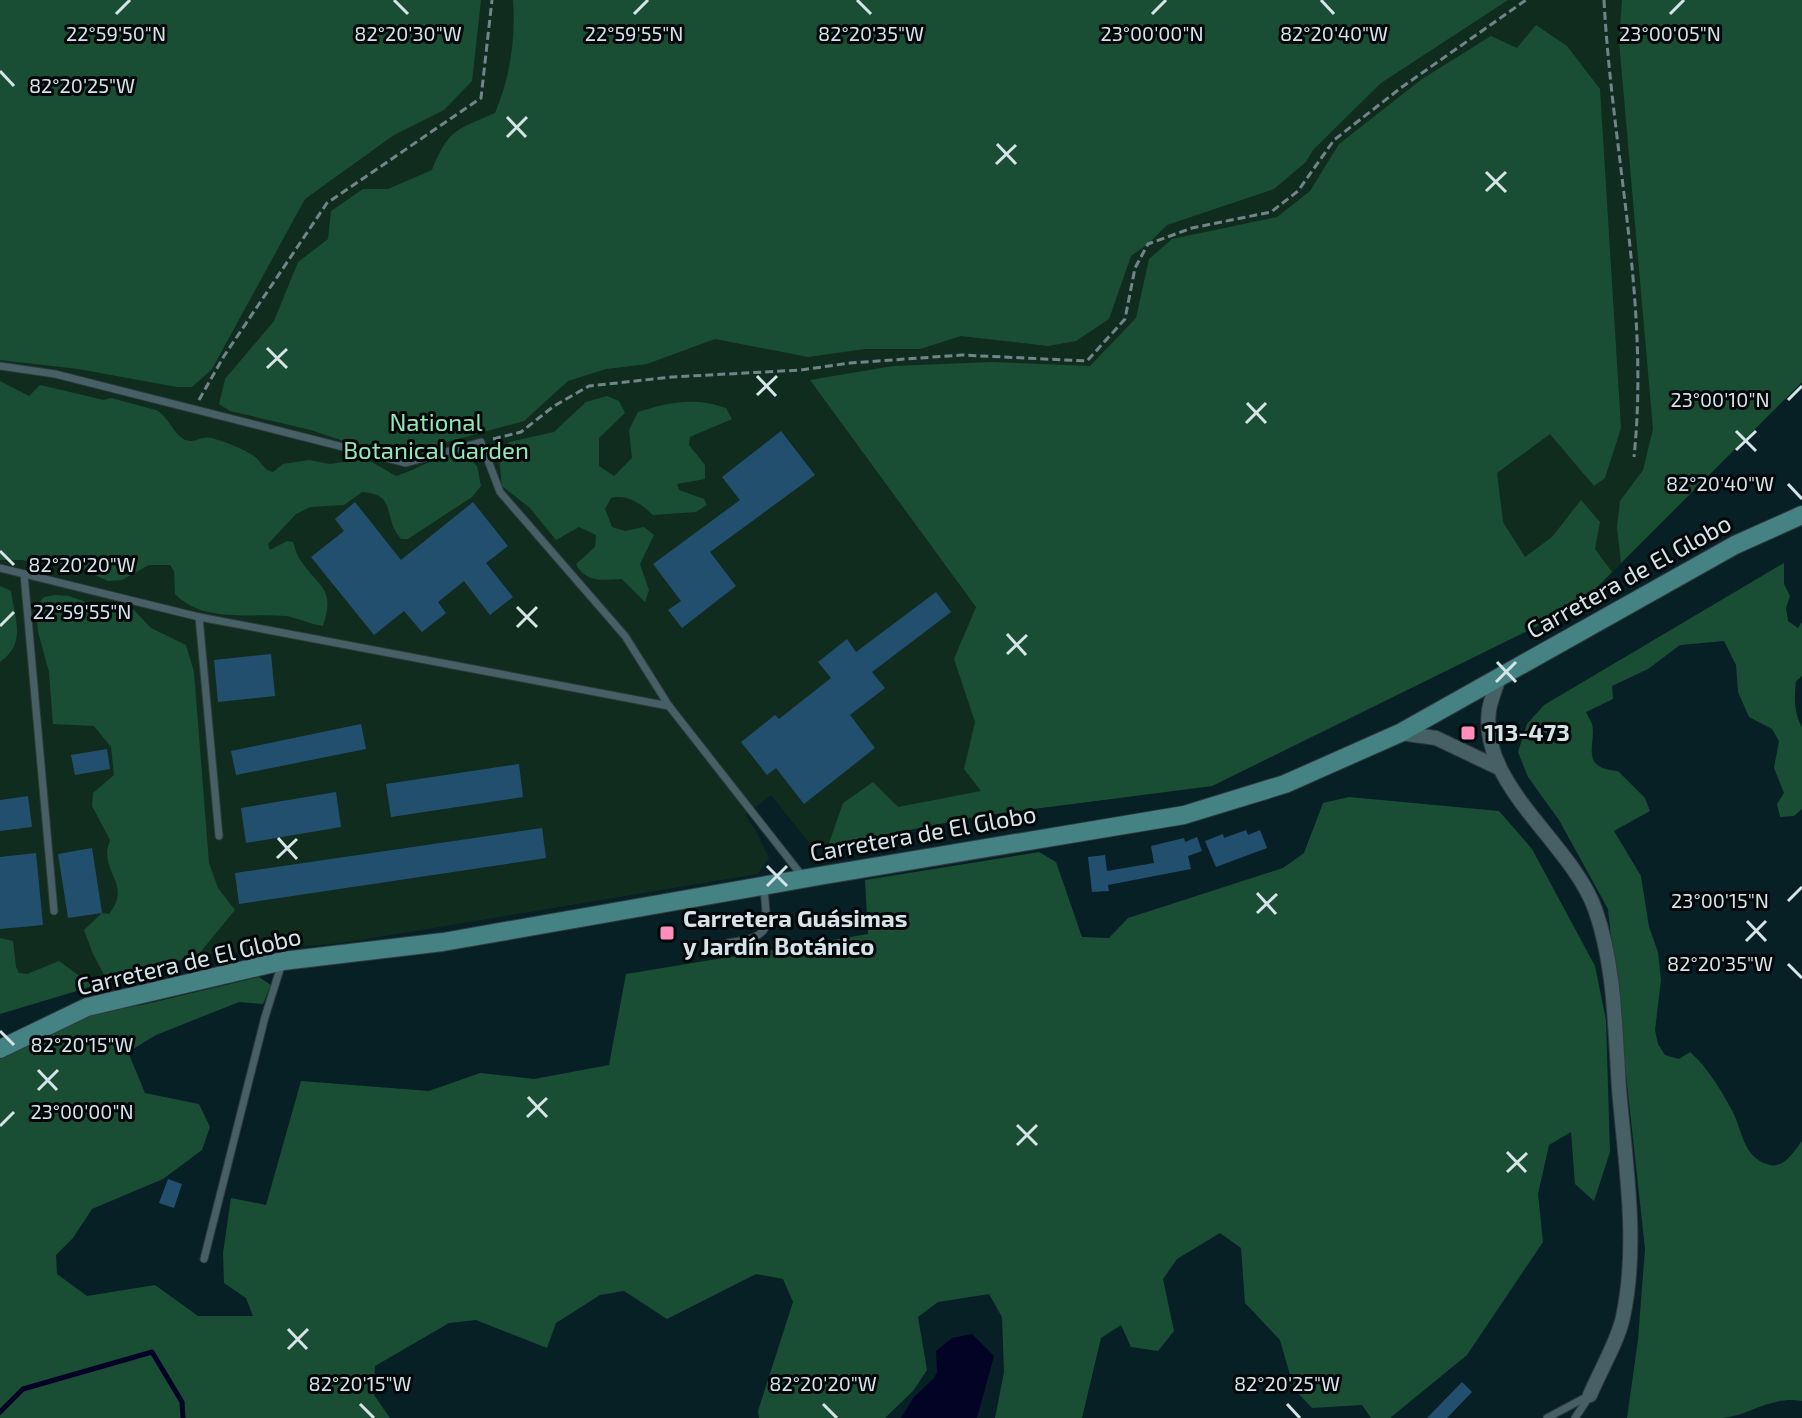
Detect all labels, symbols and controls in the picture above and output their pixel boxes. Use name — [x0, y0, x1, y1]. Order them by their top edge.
text: 22°59'50"N — [66, 21, 166, 45]
text: 82°20'30"W — [354, 21, 462, 45]
text: 22°59'55"N — [585, 21, 683, 45]
text: 82°20'35"W — [818, 21, 924, 45]
text: 23°00'00"N — [1100, 21, 1204, 45]
text: 82°20'40"W — [1280, 21, 1388, 45]
text: 23°00'05"N — [1619, 21, 1721, 45]
text: 82°20'25"W — [29, 73, 135, 97]
text: 23°00'10"N — [1670, 387, 1770, 411]
park label: National Botanical Garden — [343, 407, 529, 464]
text: 82°20'40"W — [1666, 471, 1774, 495]
street label: Carretera de El Globo — [1521, 507, 1736, 644]
text: 82°20'20"W — [28, 552, 136, 576]
text: 22°59'55"N — [33, 599, 131, 623]
place label: 113-473 — [1484, 717, 1570, 746]
marker: 113-473 — [1459, 724, 1477, 742]
street label: Carretera de El Globo — [807, 798, 1038, 867]
text: 23°00'15"N — [1671, 888, 1769, 912]
place label: Carretera Guásimas y Jardín Botánico — [683, 903, 907, 960]
street label: Carretera de El Globo — [74, 921, 304, 1000]
marker: Carretera Guásimas y Jardín Botánico — [658, 924, 676, 942]
text: 82°20'35"W — [1667, 951, 1773, 975]
text: 82°20'15"W — [31, 1032, 133, 1056]
text: 23°00'00"N — [30, 1099, 134, 1123]
text: 82°20'15"W — [309, 1371, 411, 1395]
text: 82°20'20"W — [769, 1371, 877, 1395]
text: 82°20'25"W — [1234, 1371, 1340, 1395]

